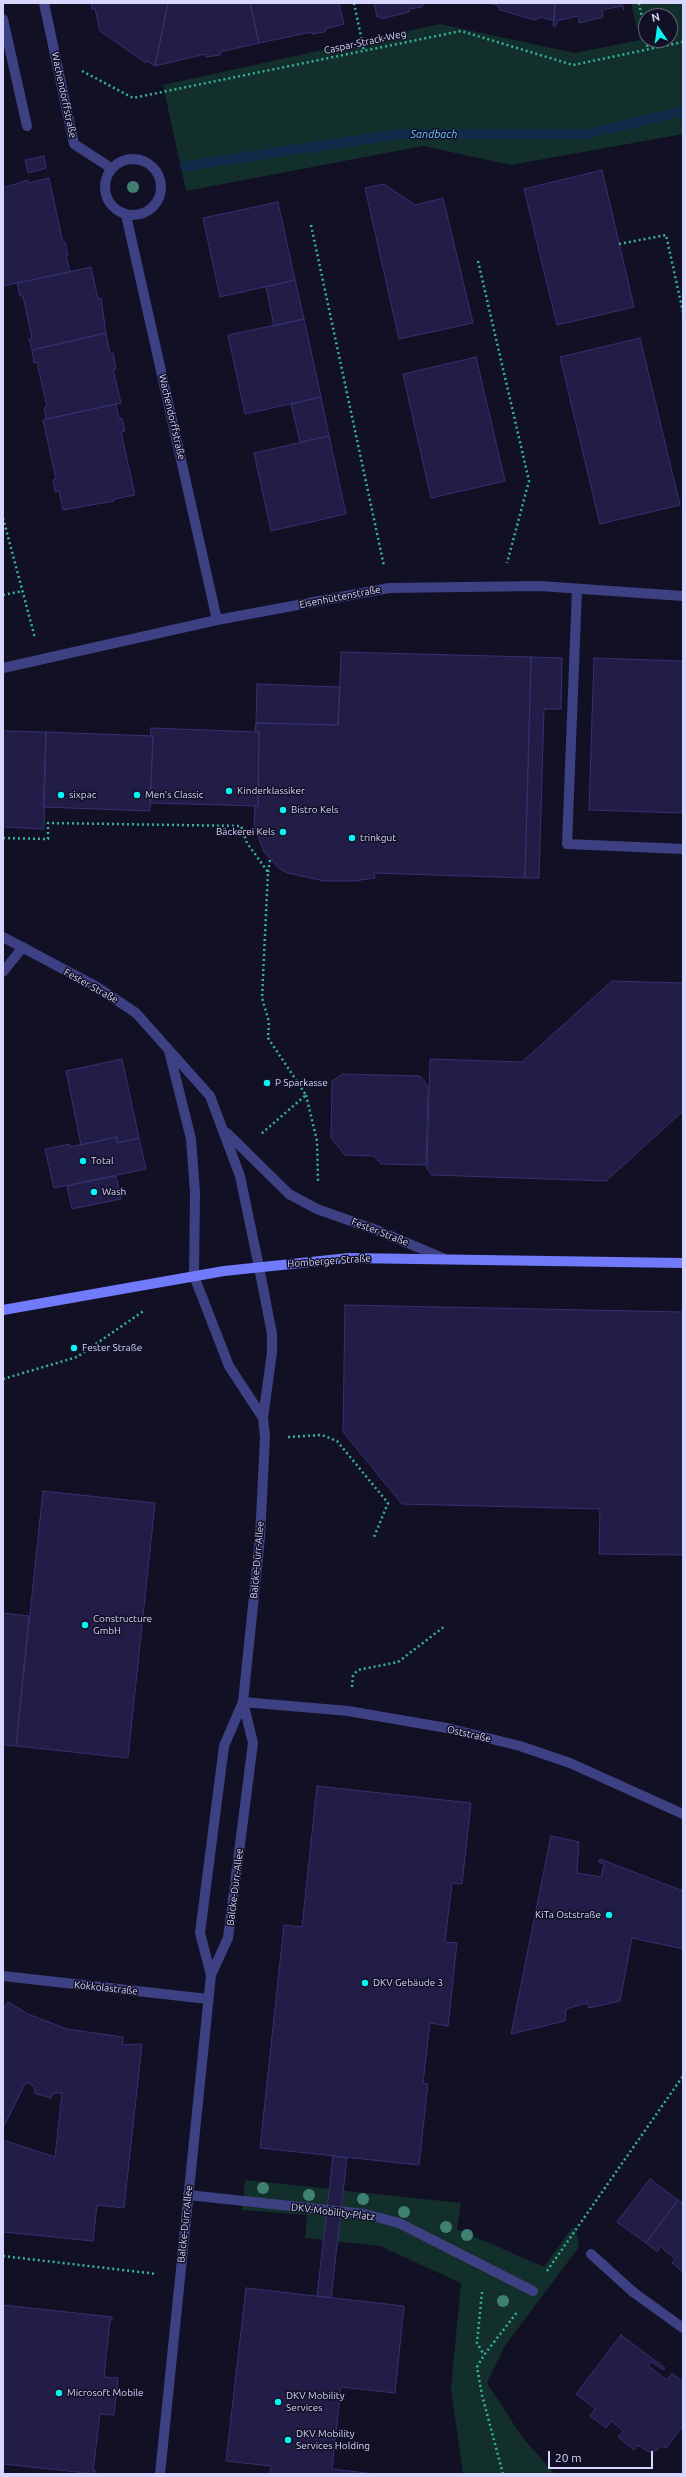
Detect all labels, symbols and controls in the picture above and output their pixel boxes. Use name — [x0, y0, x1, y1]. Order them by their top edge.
north arrow — [638, 8, 678, 48]
text: N — [650, 11, 661, 24]
street label: Caspar-Strack-Weg — [323, 27, 407, 57]
street label: Wachendorffstraße — [49, 51, 79, 139]
water label: Sandbach — [411, 127, 457, 141]
street label: Wachendorffstraße — [156, 373, 188, 461]
street label: Eisenhüttenstraße — [298, 583, 382, 611]
place label: Kinderklassiker — [237, 785, 305, 797]
marker: Kinderklassiker — [224, 786, 234, 796]
place label: sixpac — [69, 789, 96, 801]
place label: Men's Classic — [145, 789, 203, 801]
marker: sixpac — [56, 790, 66, 800]
marker: Men's Classic — [132, 790, 142, 800]
place label: Bistro Kels — [291, 804, 338, 816]
marker: Bistro Kels — [278, 805, 288, 815]
place label: Bäckerei Kels — [216, 826, 275, 838]
marker: Bäckerei Kels — [278, 827, 288, 837]
place label: trinkgut — [360, 832, 396, 844]
marker: trinkgut — [347, 833, 357, 843]
street label: Fester Straße — [62, 966, 120, 1006]
place label: P Sparkasse — [275, 1077, 328, 1089]
marker: P Sparkasse — [262, 1078, 272, 1088]
place label: Total — [91, 1155, 114, 1167]
marker: Total — [78, 1156, 88, 1166]
place label: Wash — [102, 1186, 126, 1198]
marker: Wash — [89, 1187, 99, 1197]
street label: Fester Straße — [350, 1216, 410, 1248]
street label: Homberger Straße — [287, 1252, 371, 1270]
place label: Fester Straße — [82, 1342, 142, 1354]
marker: Fester Straße — [69, 1343, 79, 1353]
street label: Balcke-Dürr-Allee — [248, 1521, 266, 1599]
place label: Constructure GmbH — [93, 1613, 152, 1636]
marker: Constructure GmbH — [80, 1620, 90, 1630]
street label: Oststraße — [446, 1723, 492, 1745]
street label: Balcke-Dürr-Allee — [224, 1848, 246, 1926]
place label: KiTa Oststraße — [535, 1909, 601, 1921]
marker: KiTa Oststraße — [604, 1910, 614, 1920]
place label: DKV Gebäude 3 — [373, 1977, 443, 1989]
marker: DKV Gebäude 3 — [360, 1978, 370, 1988]
street label: Kokkolastraße — [74, 1979, 138, 1997]
street label: Balcke-Dürr-Allee — [175, 2185, 195, 2263]
street label: DKV-Mobility-Platz — [290, 2201, 376, 2223]
place label: Microsoft Mobile — [67, 2387, 144, 2399]
marker: Microsoft Mobile — [54, 2388, 64, 2398]
place label: DKV Mobility Services — [286, 2390, 345, 2414]
marker: DKV Mobility Services — [273, 2397, 283, 2407]
place label: DKV Mobility Services Holding — [296, 2428, 370, 2452]
marker: DKV Mobility Services Holding — [283, 2435, 293, 2445]
scale bar — [550, 2443, 655, 2469]
text: 20 m — [555, 2451, 582, 2464]

